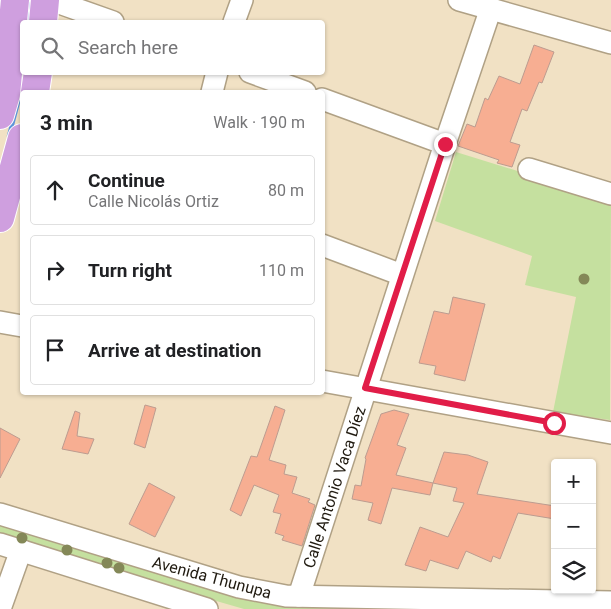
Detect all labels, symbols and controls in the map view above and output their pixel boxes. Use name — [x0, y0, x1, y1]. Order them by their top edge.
search box — [20, 20, 325, 75]
icon: search — [38, 34, 66, 62]
text: Search here — [78, 36, 178, 59]
text: 3 min — [40, 111, 93, 135]
text: Walk · 190 m — [213, 113, 305, 132]
route end — [434, 133, 457, 156]
text: Continue — [88, 169, 165, 192]
icon: ahead — [41, 176, 69, 204]
text: 80 m — [268, 181, 304, 200]
text: Calle Nicolás Ortiz — [88, 192, 219, 211]
icon: right — [41, 256, 69, 284]
text: Turn right — [88, 259, 172, 282]
text: 110 m — [259, 261, 304, 280]
icon: arrive — [41, 336, 69, 364]
text: Arrive at destination — [88, 339, 261, 362]
street label: Calle Antonio Vaca Díez — [299, 404, 370, 571]
route start — [543, 412, 566, 435]
map controls — [551, 459, 596, 594]
button: + — [551, 459, 596, 504]
button: − — [551, 504, 596, 549]
button: layers — [551, 549, 596, 594]
street label: Avenida Thunupa — [150, 552, 274, 603]

